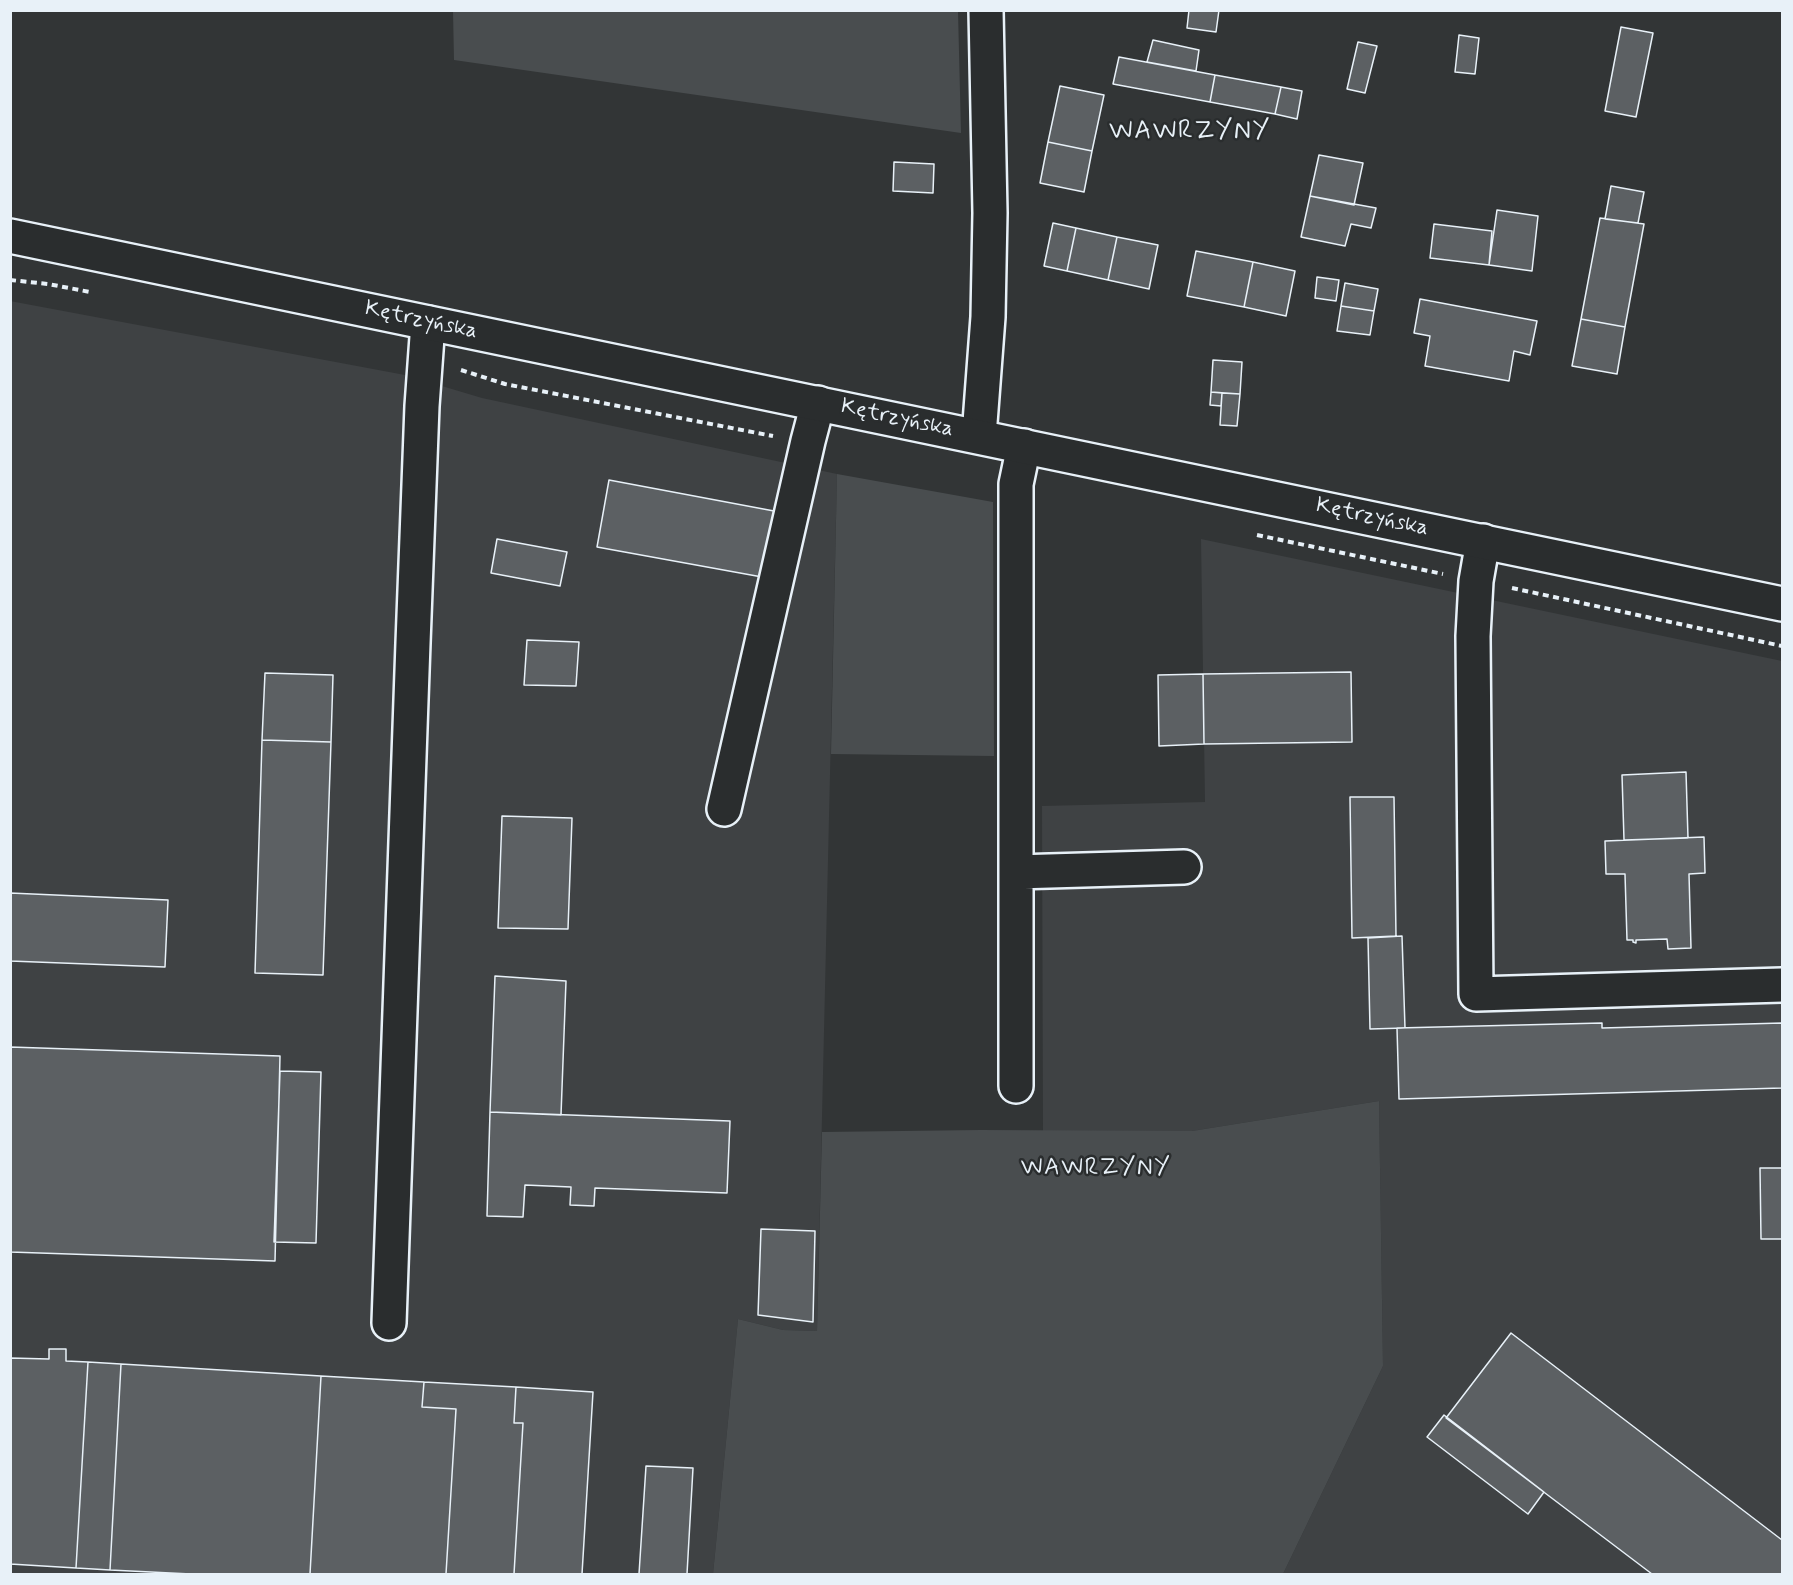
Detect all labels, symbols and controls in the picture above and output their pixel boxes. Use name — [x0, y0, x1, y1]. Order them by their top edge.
district label: WAWRZYNY — [1110, 117, 1270, 149]
street label: Kętrzyńska — [362, 296, 480, 346]
street label: Kętrzyńska — [838, 394, 956, 444]
street label: Kętrzyńska — [1313, 493, 1431, 543]
district label: WAWRZYNY — [1022, 1155, 1170, 1183]

